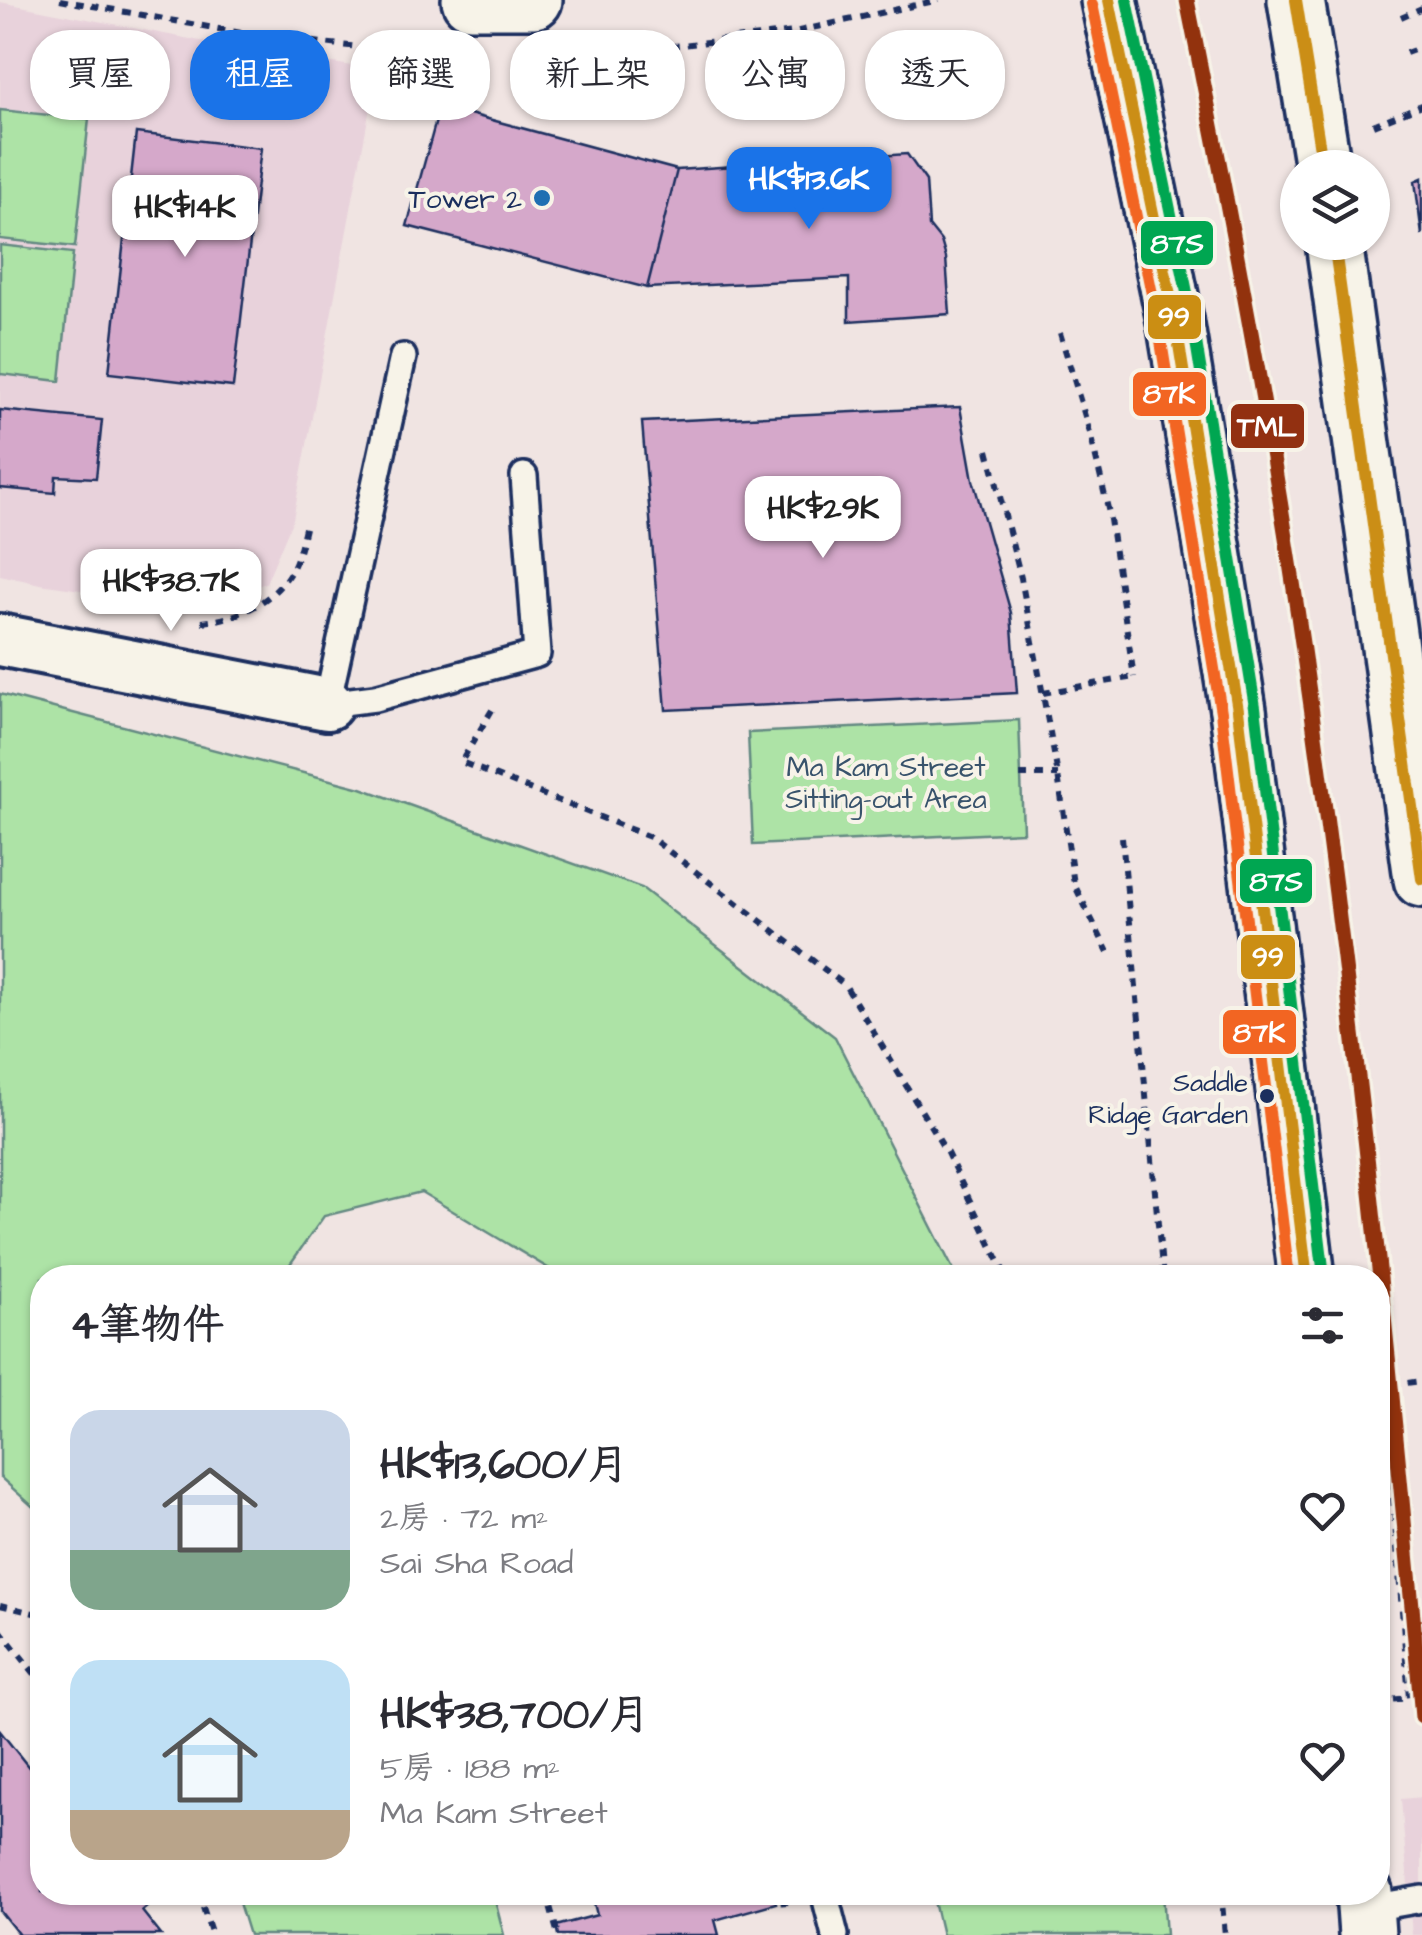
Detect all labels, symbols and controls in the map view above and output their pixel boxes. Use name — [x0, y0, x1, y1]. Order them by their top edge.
chip: 買屋 — [30, 30, 170, 120]
chip: 租屋 — [190, 30, 330, 120]
chip: 篩選 — [350, 30, 490, 120]
chip: 新上架 — [510, 30, 685, 120]
chip: 公寓 — [705, 30, 845, 120]
chip: 透天 — [865, 30, 1005, 120]
pin: HK$13.6K — [706, 147, 912, 232]
map controls — [1280, 150, 1390, 260]
button: layers — [1280, 150, 1390, 260]
text: HK$13.6K — [749, 157, 869, 202]
pin: HK$14K — [104, 175, 266, 260]
place label: Tower 2 — [408, 180, 522, 219]
text: HK$14K — [134, 185, 236, 230]
marker: Tower 2 — [531, 187, 553, 209]
line badge: 87S — [1139, 219, 1215, 267]
text: 87S — [1150, 225, 1204, 264]
line badge: 99 — [1146, 293, 1203, 341]
text: 99 — [1158, 298, 1190, 337]
line badge: 87K — [1131, 370, 1208, 418]
text: 87K — [1143, 375, 1196, 414]
line badge: TML — [1229, 402, 1306, 450]
text: TML — [1236, 408, 1298, 447]
pin: HK$29K — [742, 476, 904, 561]
text: HK$29K — [767, 486, 879, 531]
pin: HK$38.7K — [68, 549, 274, 634]
text: HK$38.7K — [102, 559, 240, 604]
park label: Ma Kam Street Sitting-out Area — [785, 748, 987, 820]
line badge: 87S — [1238, 857, 1314, 905]
text: 87S — [1249, 863, 1303, 902]
line badge: 99 — [1239, 933, 1297, 981]
text: 99 — [1252, 938, 1284, 977]
line badge: 87K — [1221, 1008, 1298, 1056]
text: 87K — [1233, 1014, 1286, 1053]
place label: Saddle Ridge Garden — [1088, 1065, 1248, 1135]
marker: Saddle Ridge Garden — [1257, 1086, 1277, 1106]
text: 4筆物件 — [70, 1297, 225, 1355]
icon: filters — [1295, 1298, 1350, 1353]
text: HK$13,600/月 — [380, 1437, 629, 1495]
icon: home — [150, 1450, 270, 1570]
icon: heart — [1295, 1483, 1350, 1538]
text: 2房 · 72 m² — [380, 1496, 548, 1541]
text: Sai Sha Road — [380, 1541, 574, 1586]
text: HK$38,700/月 — [380, 1687, 650, 1745]
icon: home — [150, 1700, 270, 1820]
icon: heart — [1295, 1733, 1350, 1788]
text: 5房 · 188 m² — [380, 1746, 560, 1791]
text: Ma Kam Street — [380, 1791, 608, 1836]

